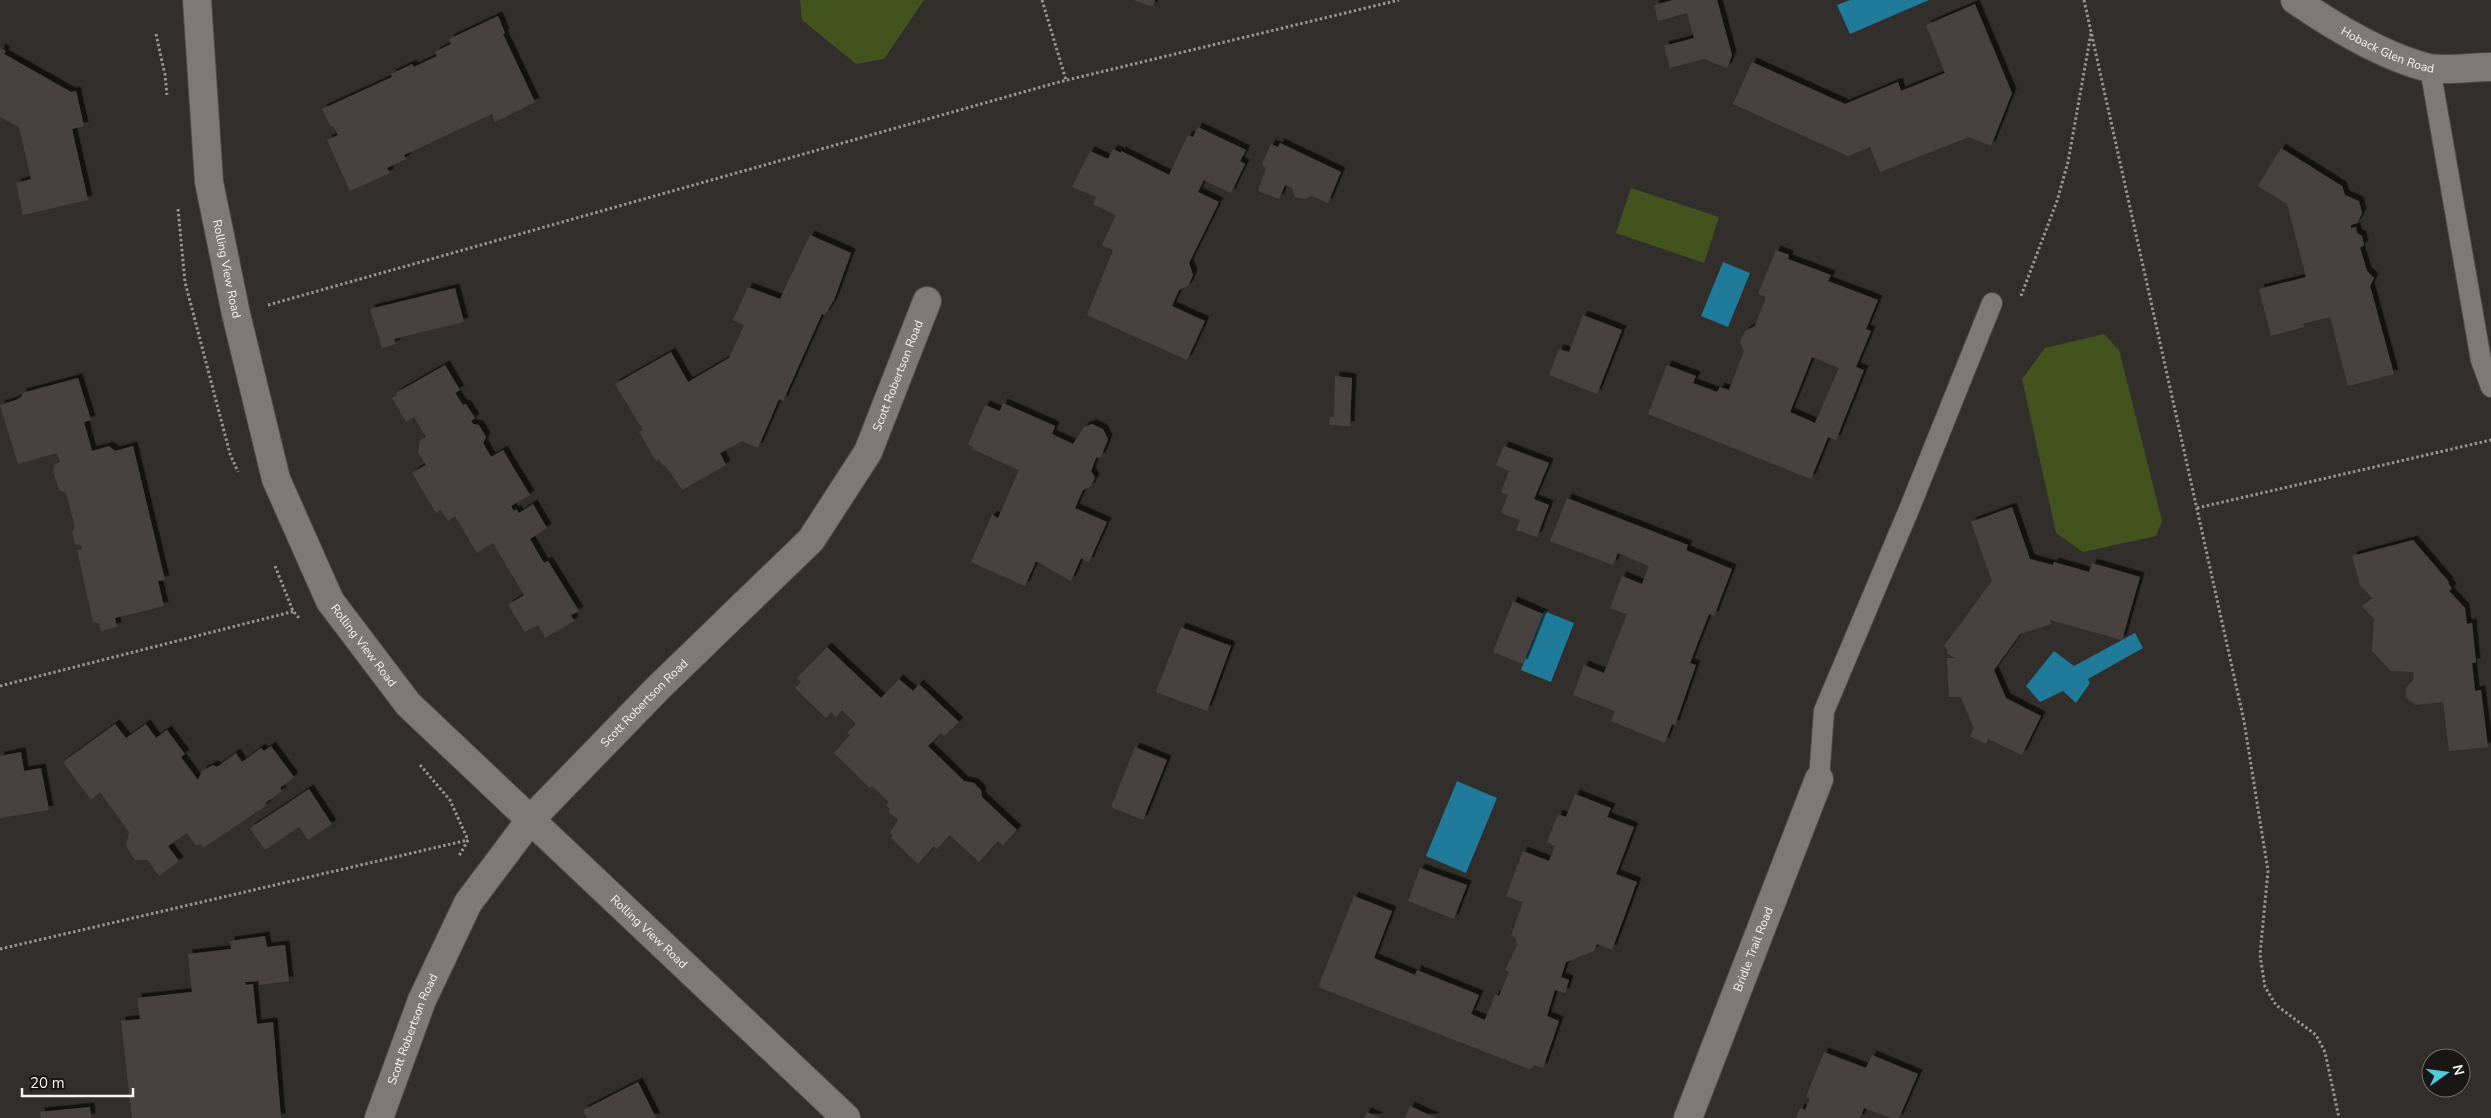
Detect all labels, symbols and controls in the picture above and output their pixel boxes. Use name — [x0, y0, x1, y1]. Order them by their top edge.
street label: Hoback Glen Road — [2338, 23, 2435, 77]
street label: Rolling View Road — [209, 218, 245, 320]
street label: Scott Robertson Road — [869, 318, 927, 434]
street label: Rolling View Road — [327, 601, 400, 690]
street label: Scott Robertson Road — [597, 655, 691, 751]
street label: Rolling View Road — [607, 892, 691, 972]
street label: Bridle Trail Road — [1730, 905, 1777, 994]
street label: Scott Robertson Road — [384, 971, 441, 1087]
north arrow — [2421, 1048, 2471, 1098]
text: N — [2448, 1063, 2469, 1077]
scale bar — [22, 1066, 134, 1098]
text: 20 m — [30, 1073, 65, 1093]

